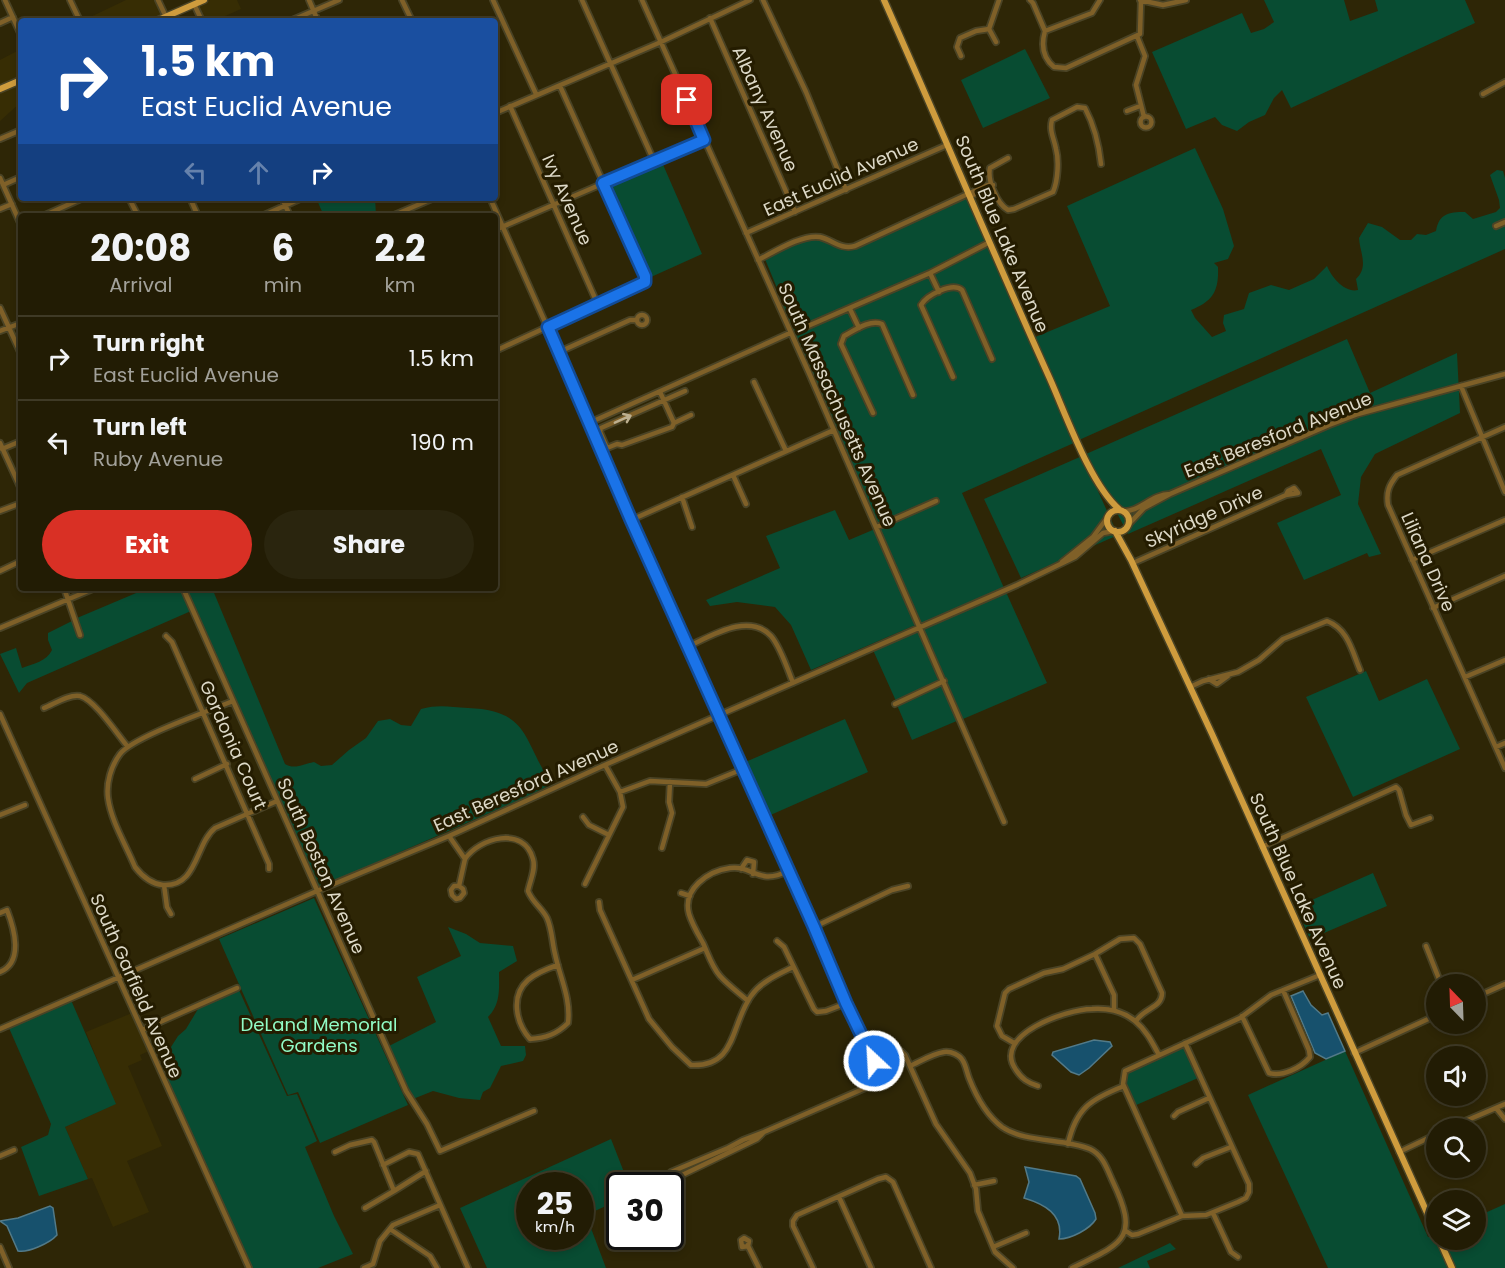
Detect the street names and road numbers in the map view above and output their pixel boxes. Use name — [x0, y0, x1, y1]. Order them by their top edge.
street label: Albany Avenue — [727, 42, 804, 176]
street label: East Euclid Avenue — [759, 131, 922, 222]
street label: South Blue Lake Avenue — [949, 131, 1055, 336]
street label: Ivy Avenue — [536, 150, 599, 249]
street label: South Massachusetts Avenue — [772, 279, 903, 531]
street label: East Beresford Avenue — [1180, 385, 1375, 484]
street label: Skyridge Drive — [1141, 479, 1267, 554]
street label: Liliana Drive — [1395, 508, 1462, 616]
street label: Gordonia Court — [194, 676, 273, 813]
street label: East Beresford Avenue — [429, 733, 622, 838]
street label: South Boston Avenue — [271, 774, 372, 958]
street label: South Blue Lake Avenue — [1244, 789, 1353, 993]
street label: South Garfield Avenue — [84, 889, 189, 1082]

